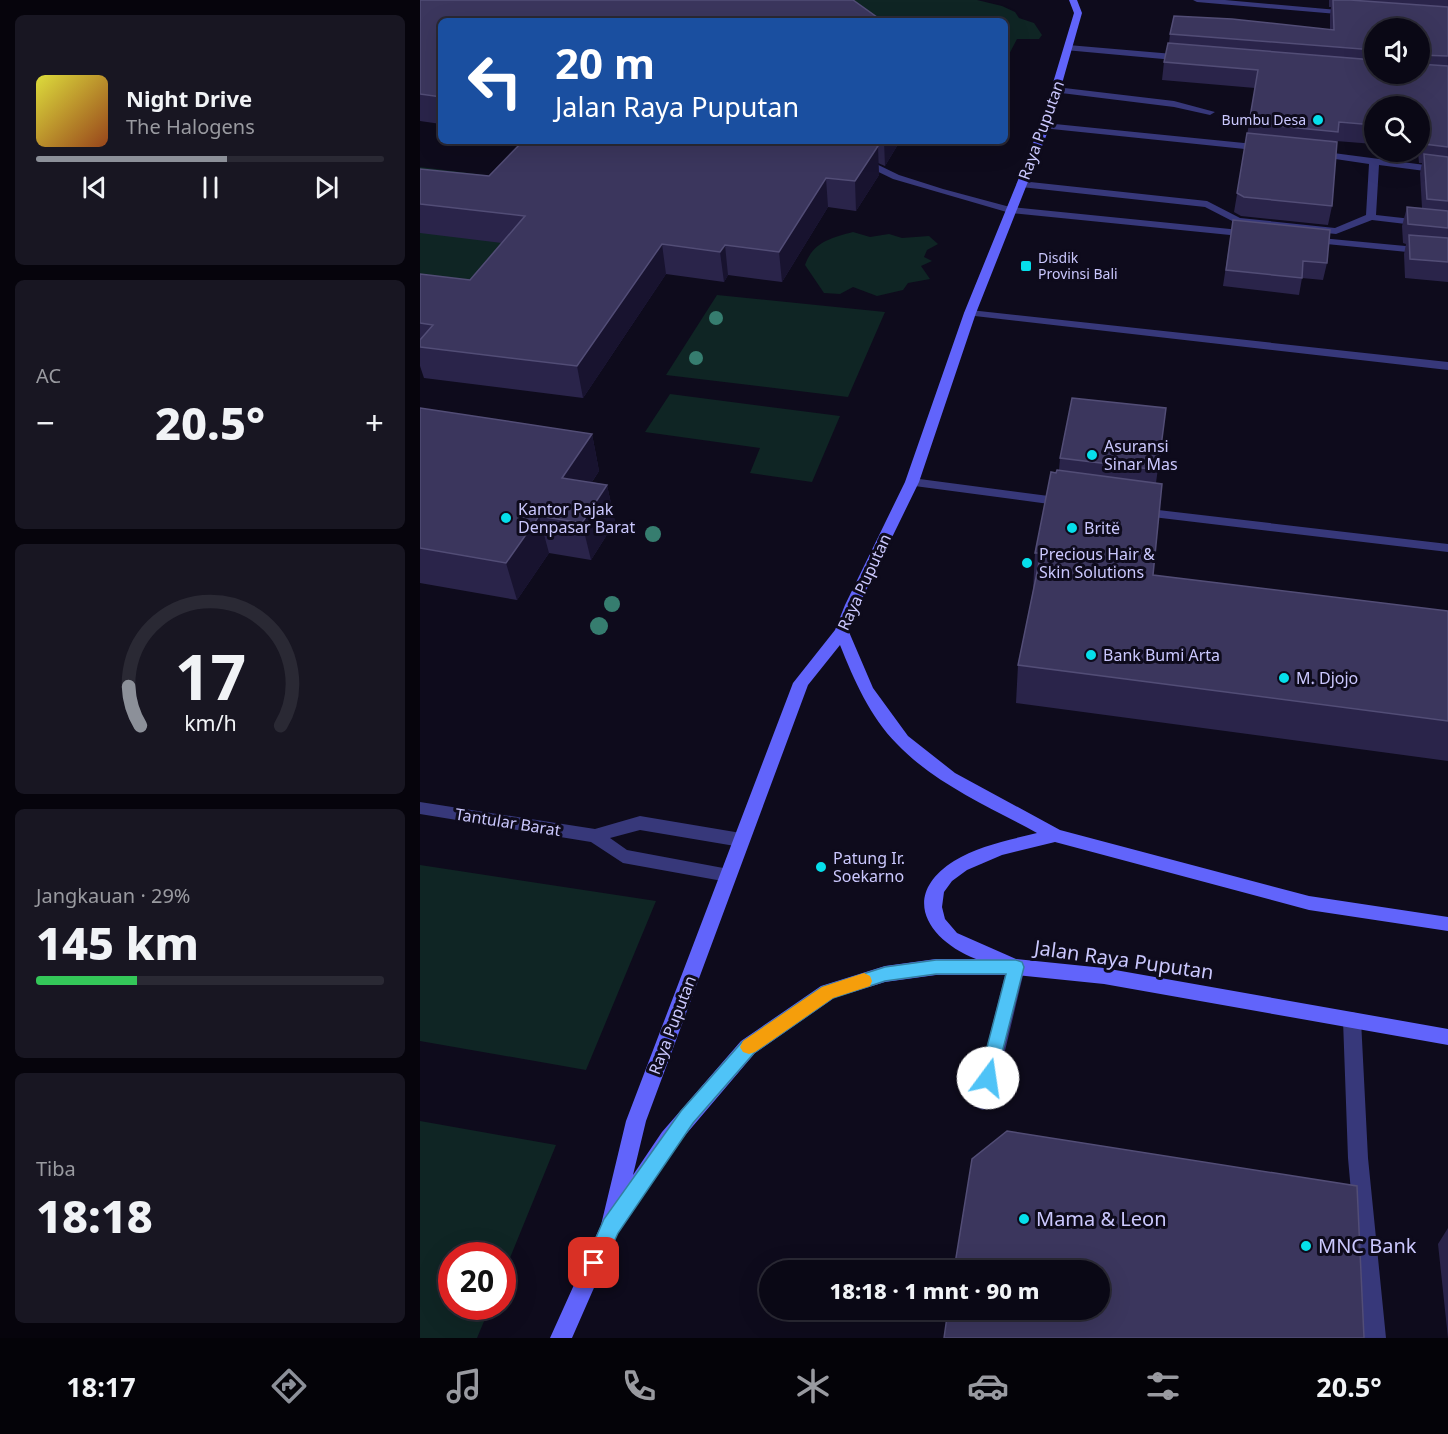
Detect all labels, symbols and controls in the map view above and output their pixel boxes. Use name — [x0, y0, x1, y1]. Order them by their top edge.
map controls — [1364, 18, 1430, 162]
button: sound — [1364, 18, 1430, 84]
text: 20 m — [555, 34, 655, 91]
icon: left — [456, 42, 534, 120]
street label: Raya Puputan — [1013, 77, 1069, 183]
text: Night Drive — [126, 83, 252, 113]
text: Jalan Raya Puputan — [555, 88, 799, 125]
button: search — [1364, 96, 1430, 162]
place label: Bumbu Desa — [1222, 110, 1306, 129]
text: The Halogens — [126, 113, 255, 140]
marker: Bumbu Desa — [1311, 113, 1325, 127]
icon: previous — [78, 171, 111, 204]
icon: pause — [194, 171, 227, 204]
icon: next — [310, 171, 343, 204]
place label: Disdik Provinsi Bali — [1038, 248, 1118, 283]
marker: Disdik Provinsi Bali — [1019, 259, 1033, 273]
text: AC — [36, 362, 61, 389]
text: 20.5° — [155, 392, 265, 453]
text: − — [36, 400, 55, 445]
text: + — [365, 400, 384, 445]
place label: Asuransi Sinar Mas — [1104, 435, 1178, 475]
marker: Asuransi Sinar Mas — [1085, 448, 1099, 462]
place label: Kantor Pajak Denpasar Barat — [518, 498, 635, 538]
marker: Kantor Pajak Denpasar Barat — [499, 511, 513, 525]
place label: Britë — [1084, 517, 1120, 539]
marker: Britë — [1065, 521, 1079, 535]
street label: Raya Puputan — [832, 530, 896, 634]
place label: Precious Hair & Skin Solutions — [1039, 543, 1155, 583]
marker: Precious Hair & Skin Solutions — [1020, 556, 1034, 570]
text: 17 — [174, 633, 246, 718]
place label: Bank Bumi Arta — [1103, 644, 1220, 666]
marker: Bank Bumi Arta — [1084, 648, 1098, 662]
place label: M. Djojo — [1296, 667, 1358, 689]
marker: M. Djojo — [1277, 671, 1291, 685]
text: km/h — [184, 708, 236, 737]
street label: Tantular Barat — [454, 803, 563, 841]
place label: Patung Ir. Soekarno — [833, 847, 905, 887]
marker: Patung Ir. Soekarno — [814, 860, 828, 874]
text: Jangkauan · 29% — [36, 882, 190, 909]
text: 145 km — [36, 912, 199, 973]
street label: Jalan Raya Puputan — [1031, 933, 1215, 985]
street label: Raya Puputan — [643, 972, 701, 1078]
position arrow — [956, 1046, 1020, 1110]
text: Tiba — [36, 1155, 76, 1182]
text: 18:18 — [36, 1185, 153, 1246]
place label: Mama & Leon — [1036, 1205, 1167, 1232]
marker: Mama & Leon — [1017, 1212, 1031, 1226]
place label: MNC Bank — [1318, 1232, 1417, 1259]
pin — [568, 1237, 619, 1288]
marker: MNC Bank — [1299, 1239, 1313, 1253]
speed limit sign: 20 — [438, 1242, 516, 1320]
icon: arrive — [577, 1246, 610, 1279]
text: 18:18 · 1 mnt · 90 m — [830, 1275, 1039, 1305]
icon: directions — [268, 1365, 310, 1407]
icon: music — [443, 1365, 485, 1407]
icon: phone — [618, 1365, 660, 1407]
icon: climate — [792, 1365, 834, 1407]
icon: car — [967, 1365, 1009, 1407]
icon: filters — [1142, 1365, 1184, 1407]
text: 18:17 — [66, 1368, 136, 1405]
text: 20.5° — [1316, 1368, 1382, 1405]

